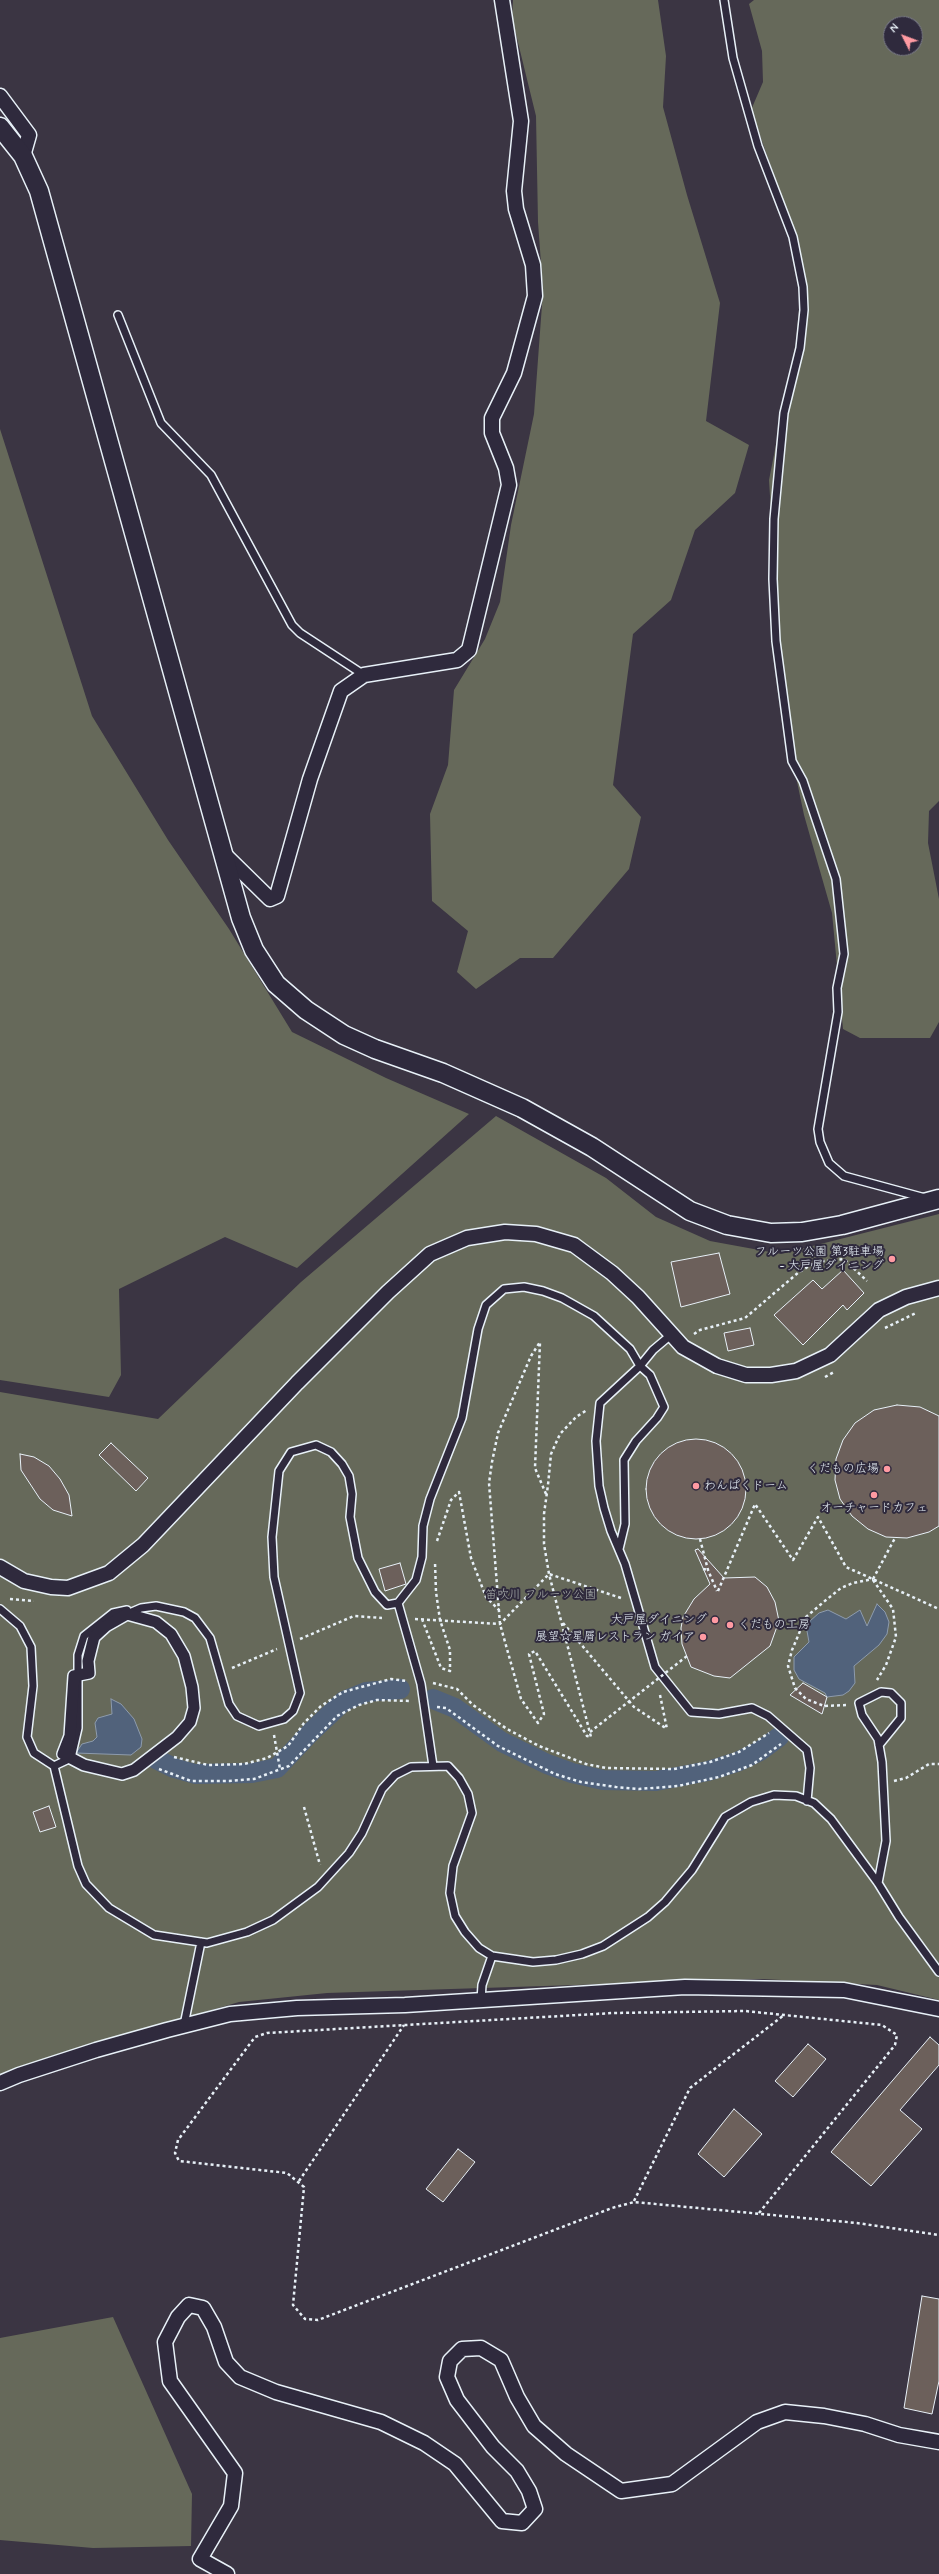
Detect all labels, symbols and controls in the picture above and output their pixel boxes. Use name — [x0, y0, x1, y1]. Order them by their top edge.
north arrow — [883, 16, 923, 56]
text: N — [887, 21, 902, 36]
place label: フルーツ公園 第3駐車場 - 大戸屋ダイニング — [755, 1245, 884, 1273]
marker: フルーツ公園 第3駐車場 - 大戸屋ダイニング — [887, 1254, 897, 1264]
place label: くだもの広場 — [807, 1462, 879, 1476]
marker: くだもの広場 — [882, 1464, 892, 1474]
place label: わんぱくドーム — [704, 1479, 788, 1493]
marker: わんぱくドーム — [691, 1481, 701, 1491]
marker: オーチャードカフェ — [869, 1490, 879, 1500]
place label: オーチャードカフェ — [820, 1501, 928, 1515]
park label: 笛吹川 フルーツ公園 — [485, 1588, 597, 1602]
place label: 大戸屋ダイニング — [611, 1613, 707, 1627]
marker: 大戸屋ダイニング — [710, 1615, 720, 1625]
place label: くだもの工房 — [738, 1618, 810, 1632]
marker: くだもの工房 — [725, 1620, 735, 1630]
place label: 展望☆星屑レストラン ガイア — [536, 1630, 695, 1644]
marker: 展望☆星屑レストラン ガイア — [698, 1632, 708, 1642]

